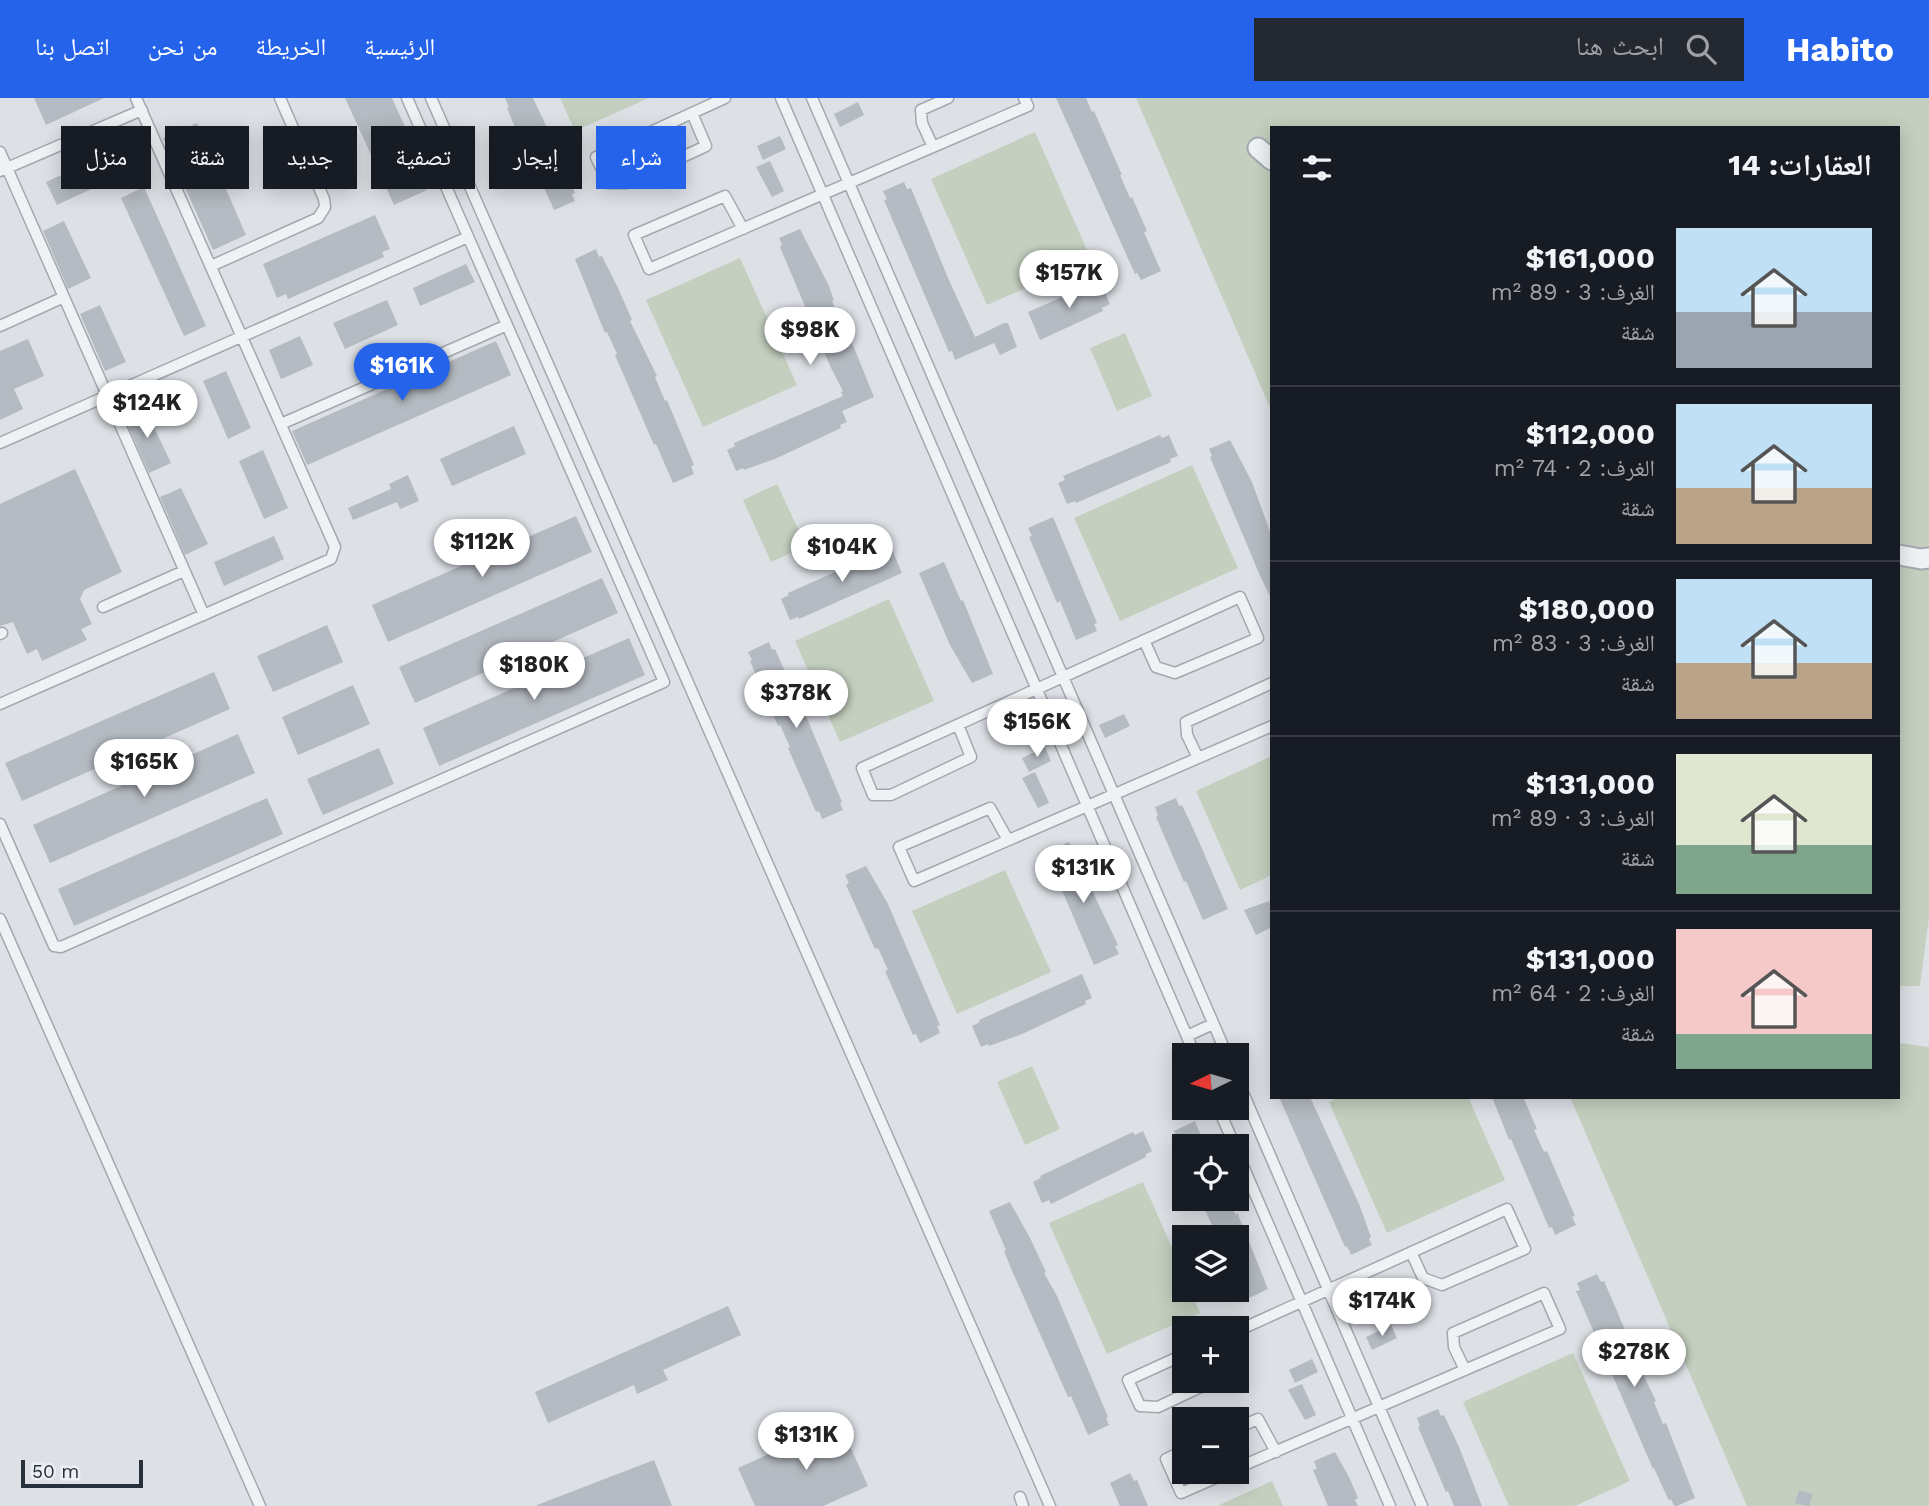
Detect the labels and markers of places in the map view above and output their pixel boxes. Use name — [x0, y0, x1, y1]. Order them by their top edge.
pin: $157K — [1020, 250, 1118, 310]
pin: $98K — [769, 308, 851, 367]
pin: $161K — [353, 344, 451, 403]
pin: $124K — [98, 380, 196, 440]
pin: $112K — [433, 519, 531, 579]
pin: $104K — [793, 524, 891, 584]
pin: $180K — [485, 642, 583, 702]
pin: $378K — [747, 670, 845, 730]
pin: $156K — [988, 700, 1086, 759]
pin: $165K — [95, 740, 193, 799]
pin: $131K — [1034, 846, 1132, 905]
pin: $174K — [1333, 1278, 1431, 1338]
pin: $278K — [1585, 1330, 1683, 1389]
pin: $131K — [757, 1412, 855, 1472]

